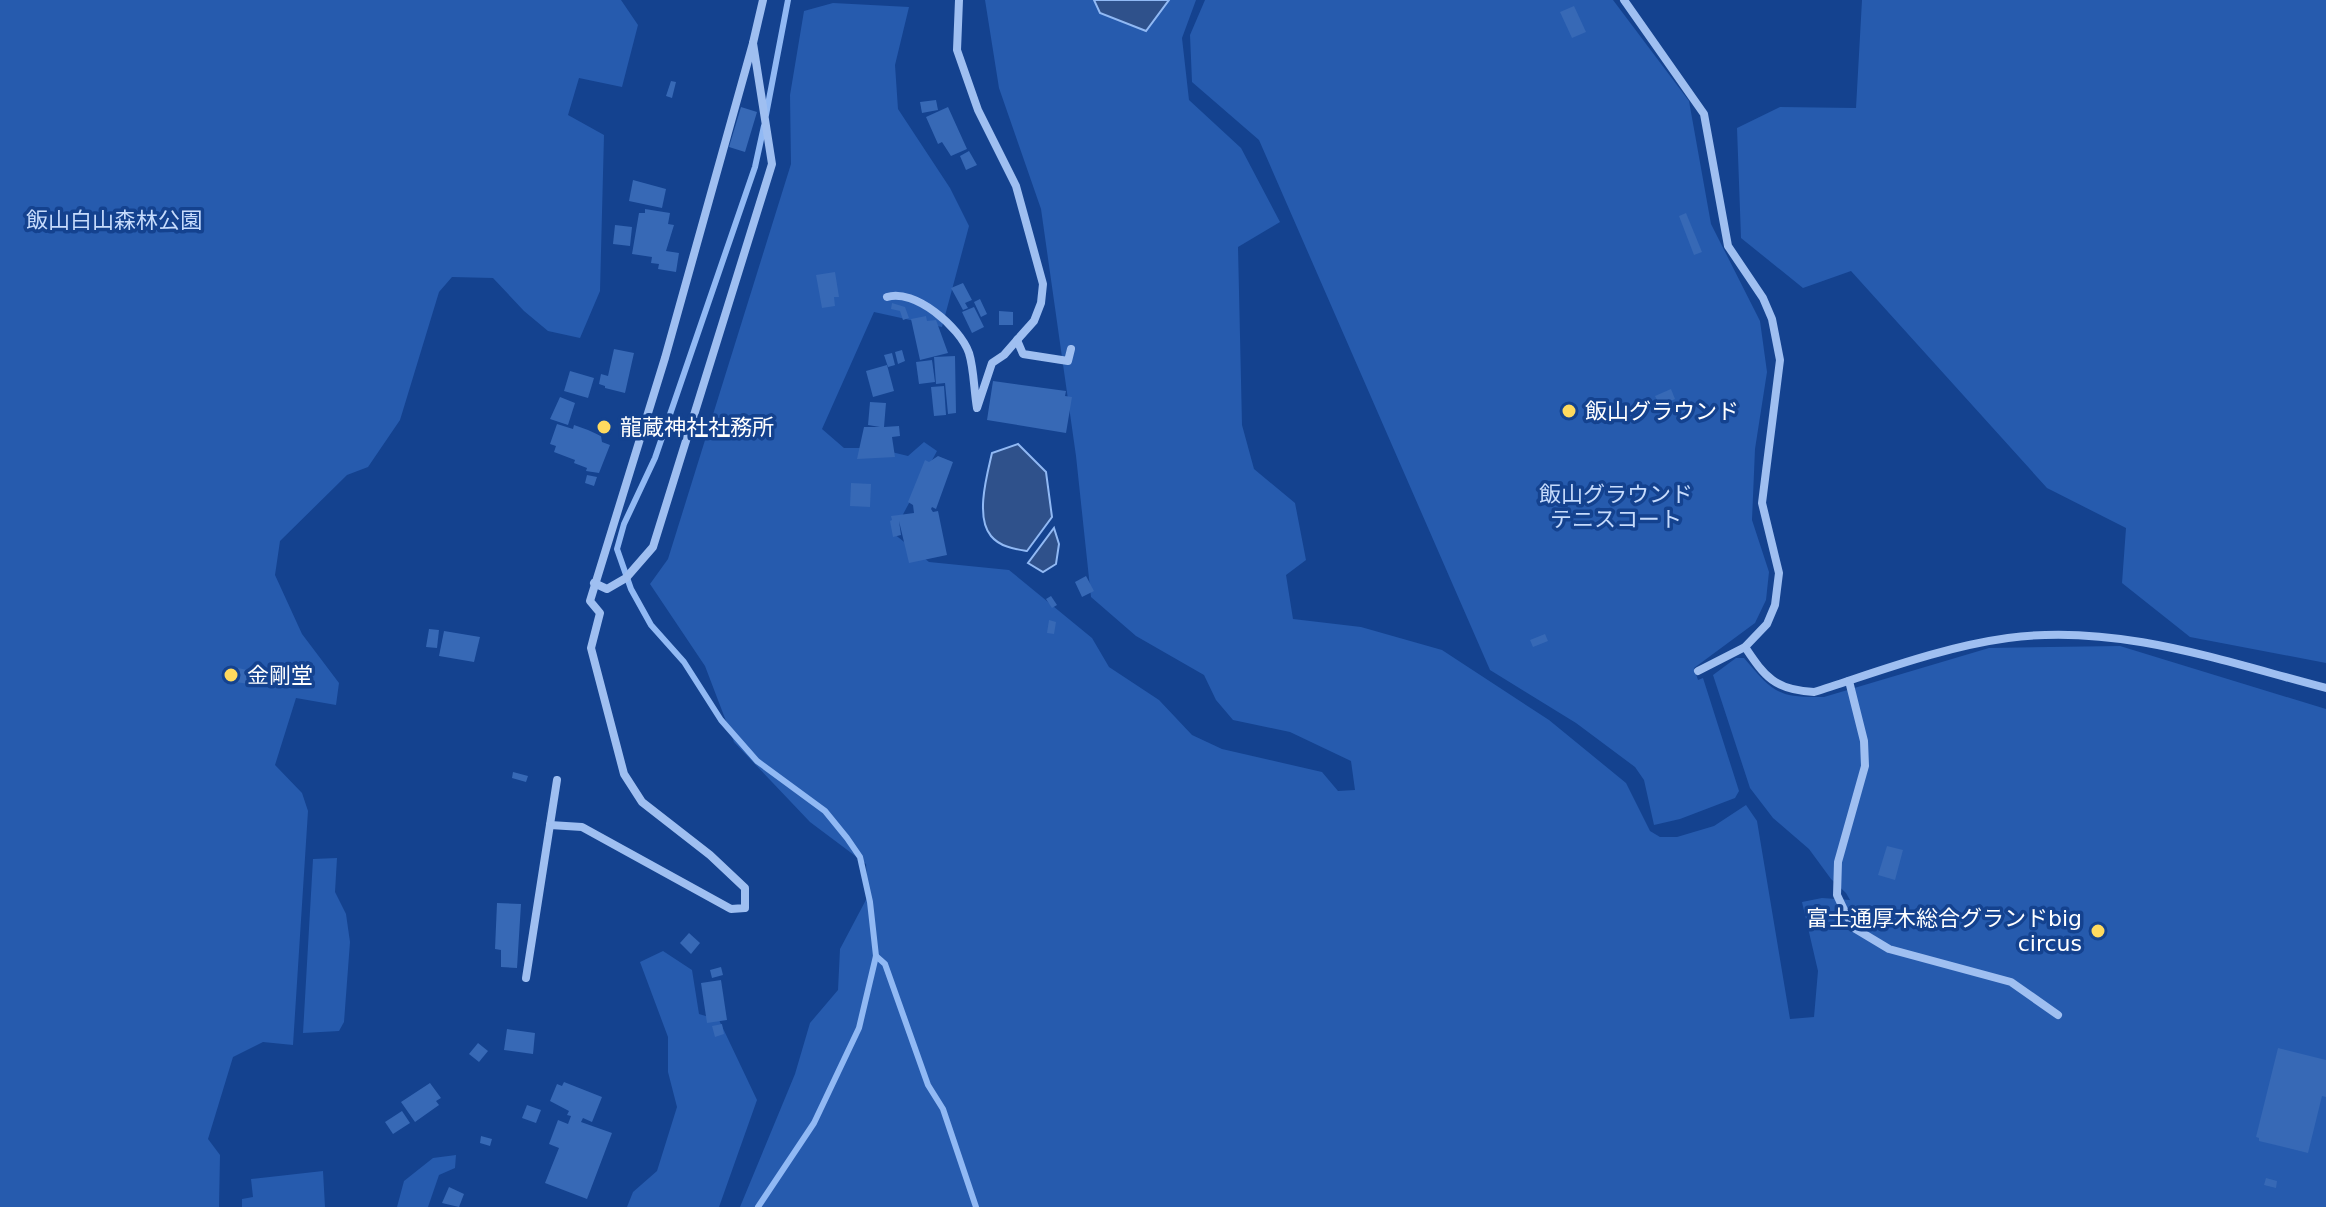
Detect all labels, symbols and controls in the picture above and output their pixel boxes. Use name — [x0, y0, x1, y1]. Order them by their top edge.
park label: 飯山白山森林公園 — [26, 208, 202, 233]
place label: 飯山グラウンド — [1585, 399, 1739, 424]
marker: 飯山グラウンド — [1560, 402, 1578, 420]
place label: 龍蔵神社社務所 — [620, 415, 774, 440]
marker: 龍蔵神社社務所 — [595, 418, 613, 436]
park label: 飯山グラウンド テニスコート — [1539, 482, 1693, 532]
place label: 金剛堂 — [247, 663, 313, 688]
marker: 金剛堂 — [222, 666, 240, 684]
place label: 富士通厚木総合グランドbig circus — [1806, 906, 2082, 956]
marker: 富士通厚木総合グランドbig circus — [2089, 922, 2107, 940]

